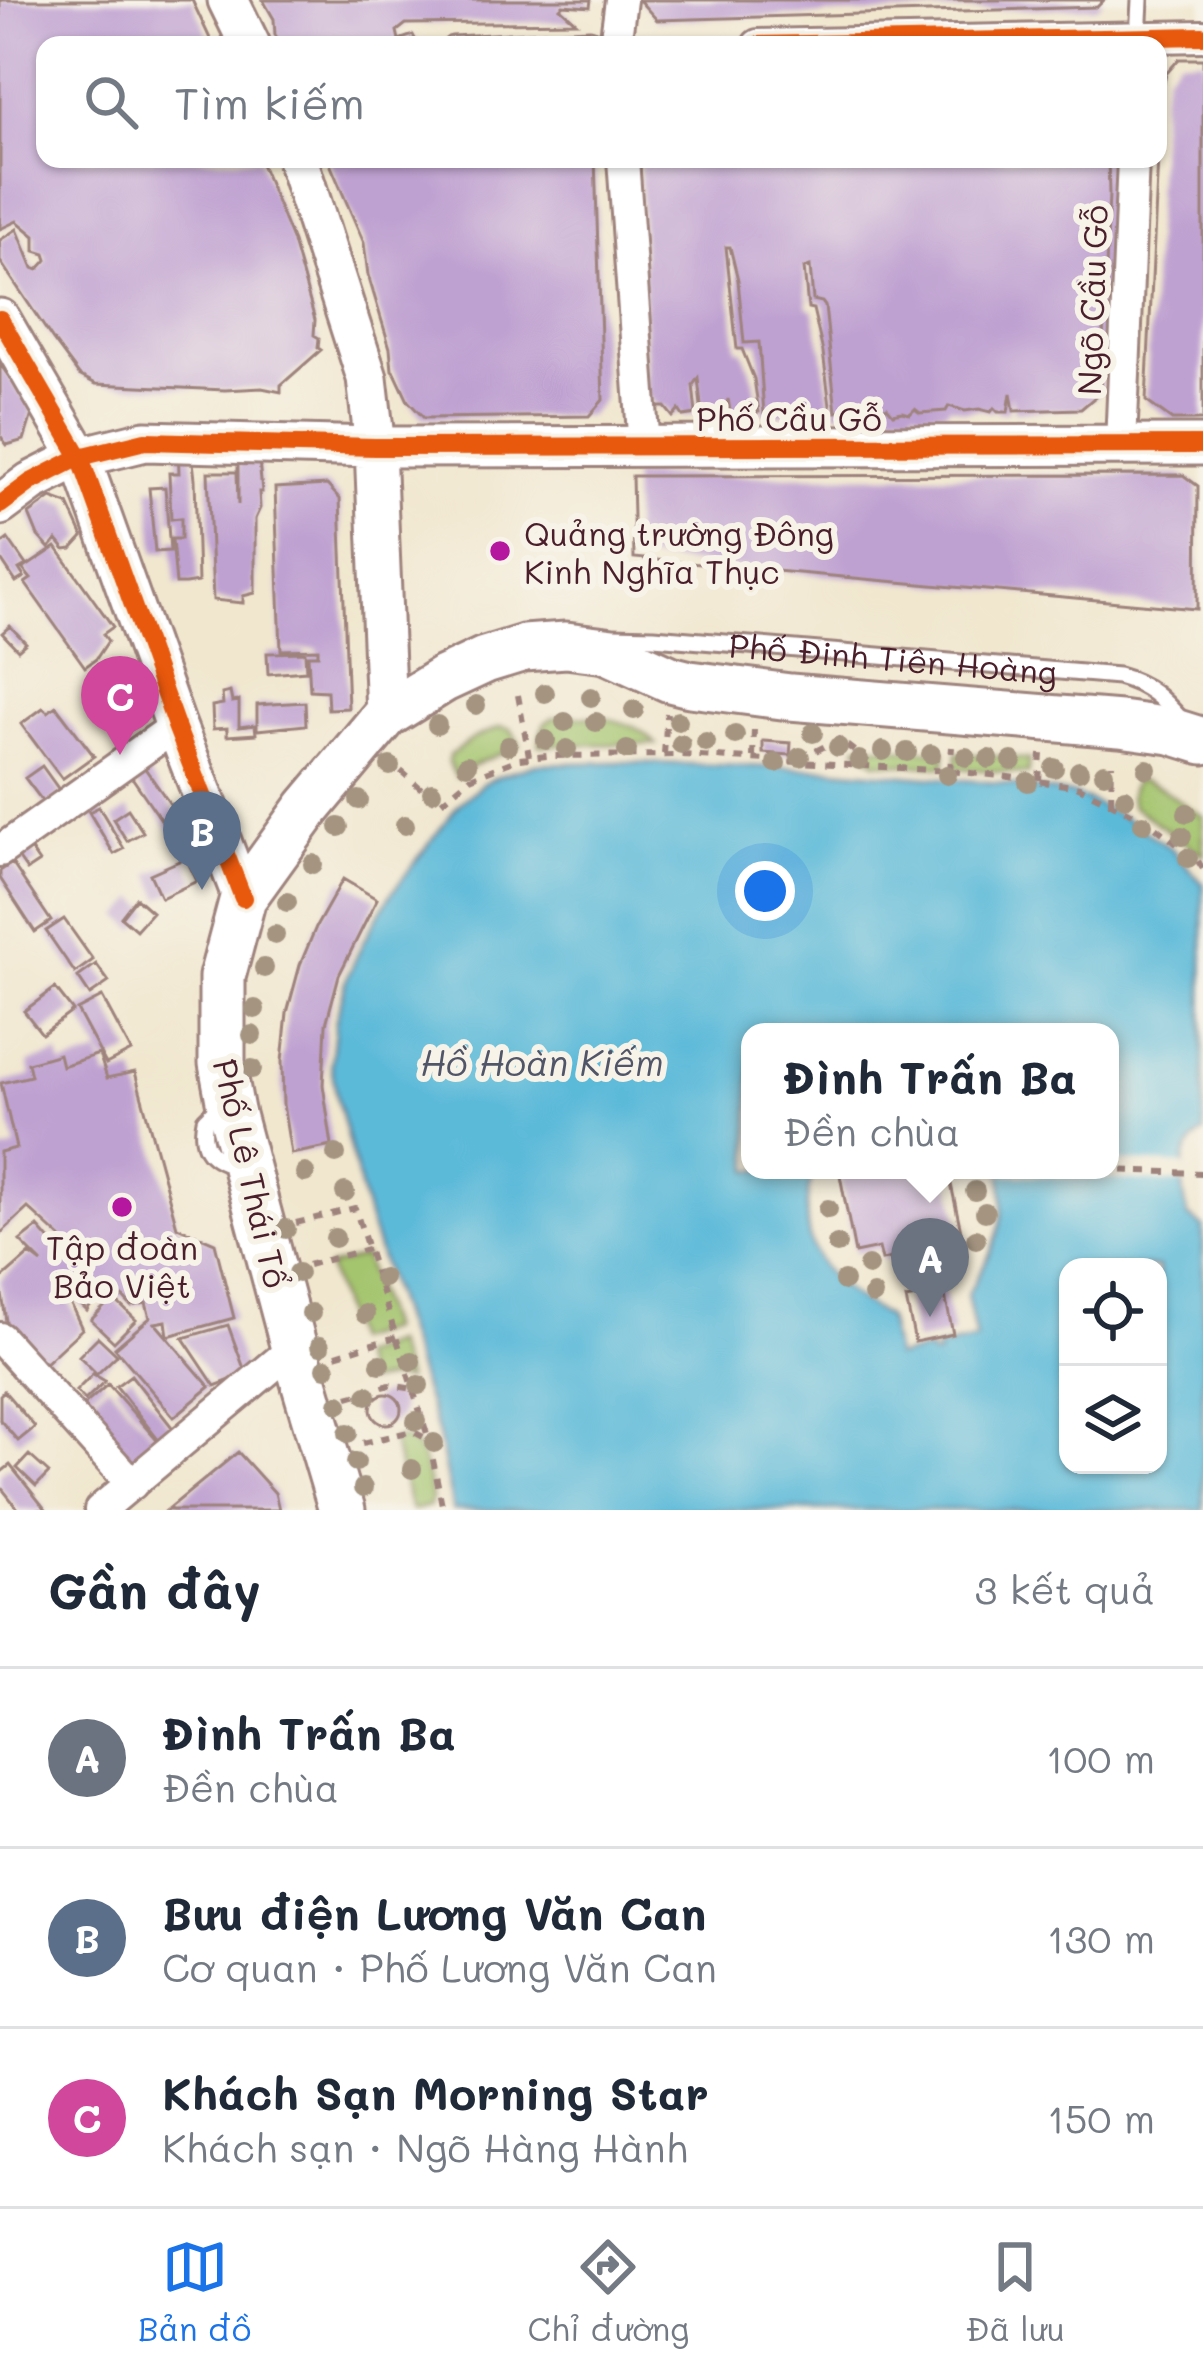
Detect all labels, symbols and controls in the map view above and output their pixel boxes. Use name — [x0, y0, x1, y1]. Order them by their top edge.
search box — [36, 36, 1167, 168]
icon: search — [78, 69, 144, 135]
text: Tìm kiếm — [174, 73, 365, 131]
street label: Ngõ Cầu Gỗ — [1066, 204, 1116, 396]
street label: Phố Cầu Gỗ — [696, 396, 882, 439]
place label: Quảng trường Đông Kinh Nghĩa Thục — [524, 511, 834, 592]
marker: Quảng trường Đông Kinh Nghĩa Thục — [487, 538, 513, 564]
street label: Phố Đinh Tiên Hoàng — [727, 622, 1059, 692]
pin: C — [81, 656, 159, 755]
pin: B — [163, 791, 241, 890]
your location — [735, 861, 795, 921]
popup — [741, 1023, 1119, 1179]
water label: Hồ Hoàn Kiếm — [420, 1038, 664, 1085]
text: Đình Trấn Ba — [783, 1047, 1077, 1105]
street label: Phố Lê Thái Tổ — [205, 1054, 299, 1292]
text: Đền chùa — [783, 1105, 960, 1156]
marker: Tập đoàn Bảo Việt — [109, 1194, 135, 1220]
pin: A — [891, 1218, 969, 1317]
place label: Tập đoàn Bảo Việt — [46, 1225, 198, 1306]
map controls — [1059, 1258, 1167, 1474]
button: locate — [1059, 1258, 1167, 1366]
button: layers — [1059, 1366, 1167, 1474]
text: Gần đây — [48, 1555, 261, 1622]
text: 3 kết quả — [975, 1563, 1155, 1614]
text: Đình Trấn Ba — [162, 1703, 456, 1761]
text: A — [73, 1732, 101, 1783]
text: 100 m — [1046, 1732, 1155, 1783]
text: Đền chùa — [162, 1761, 339, 1812]
text: Bưu điện Lương Văn Can — [162, 1883, 706, 1941]
text: B — [74, 1912, 100, 1963]
text: 130 m — [1047, 1912, 1155, 1963]
text: Cơ quan · Phố Lương Văn Can — [162, 1941, 717, 1992]
text: Khách Sạn Morning Star — [162, 2063, 709, 2121]
text: C — [73, 2092, 101, 2143]
text: 150 m — [1047, 2092, 1155, 2143]
text: Khách sạn · Ngõ Hàng Hành — [162, 2121, 688, 2172]
tab: Bản đồ — [138, 2234, 251, 2349]
tab: Chỉ đường — [528, 2234, 689, 2349]
tab: Đã lưu — [966, 2234, 1065, 2349]

